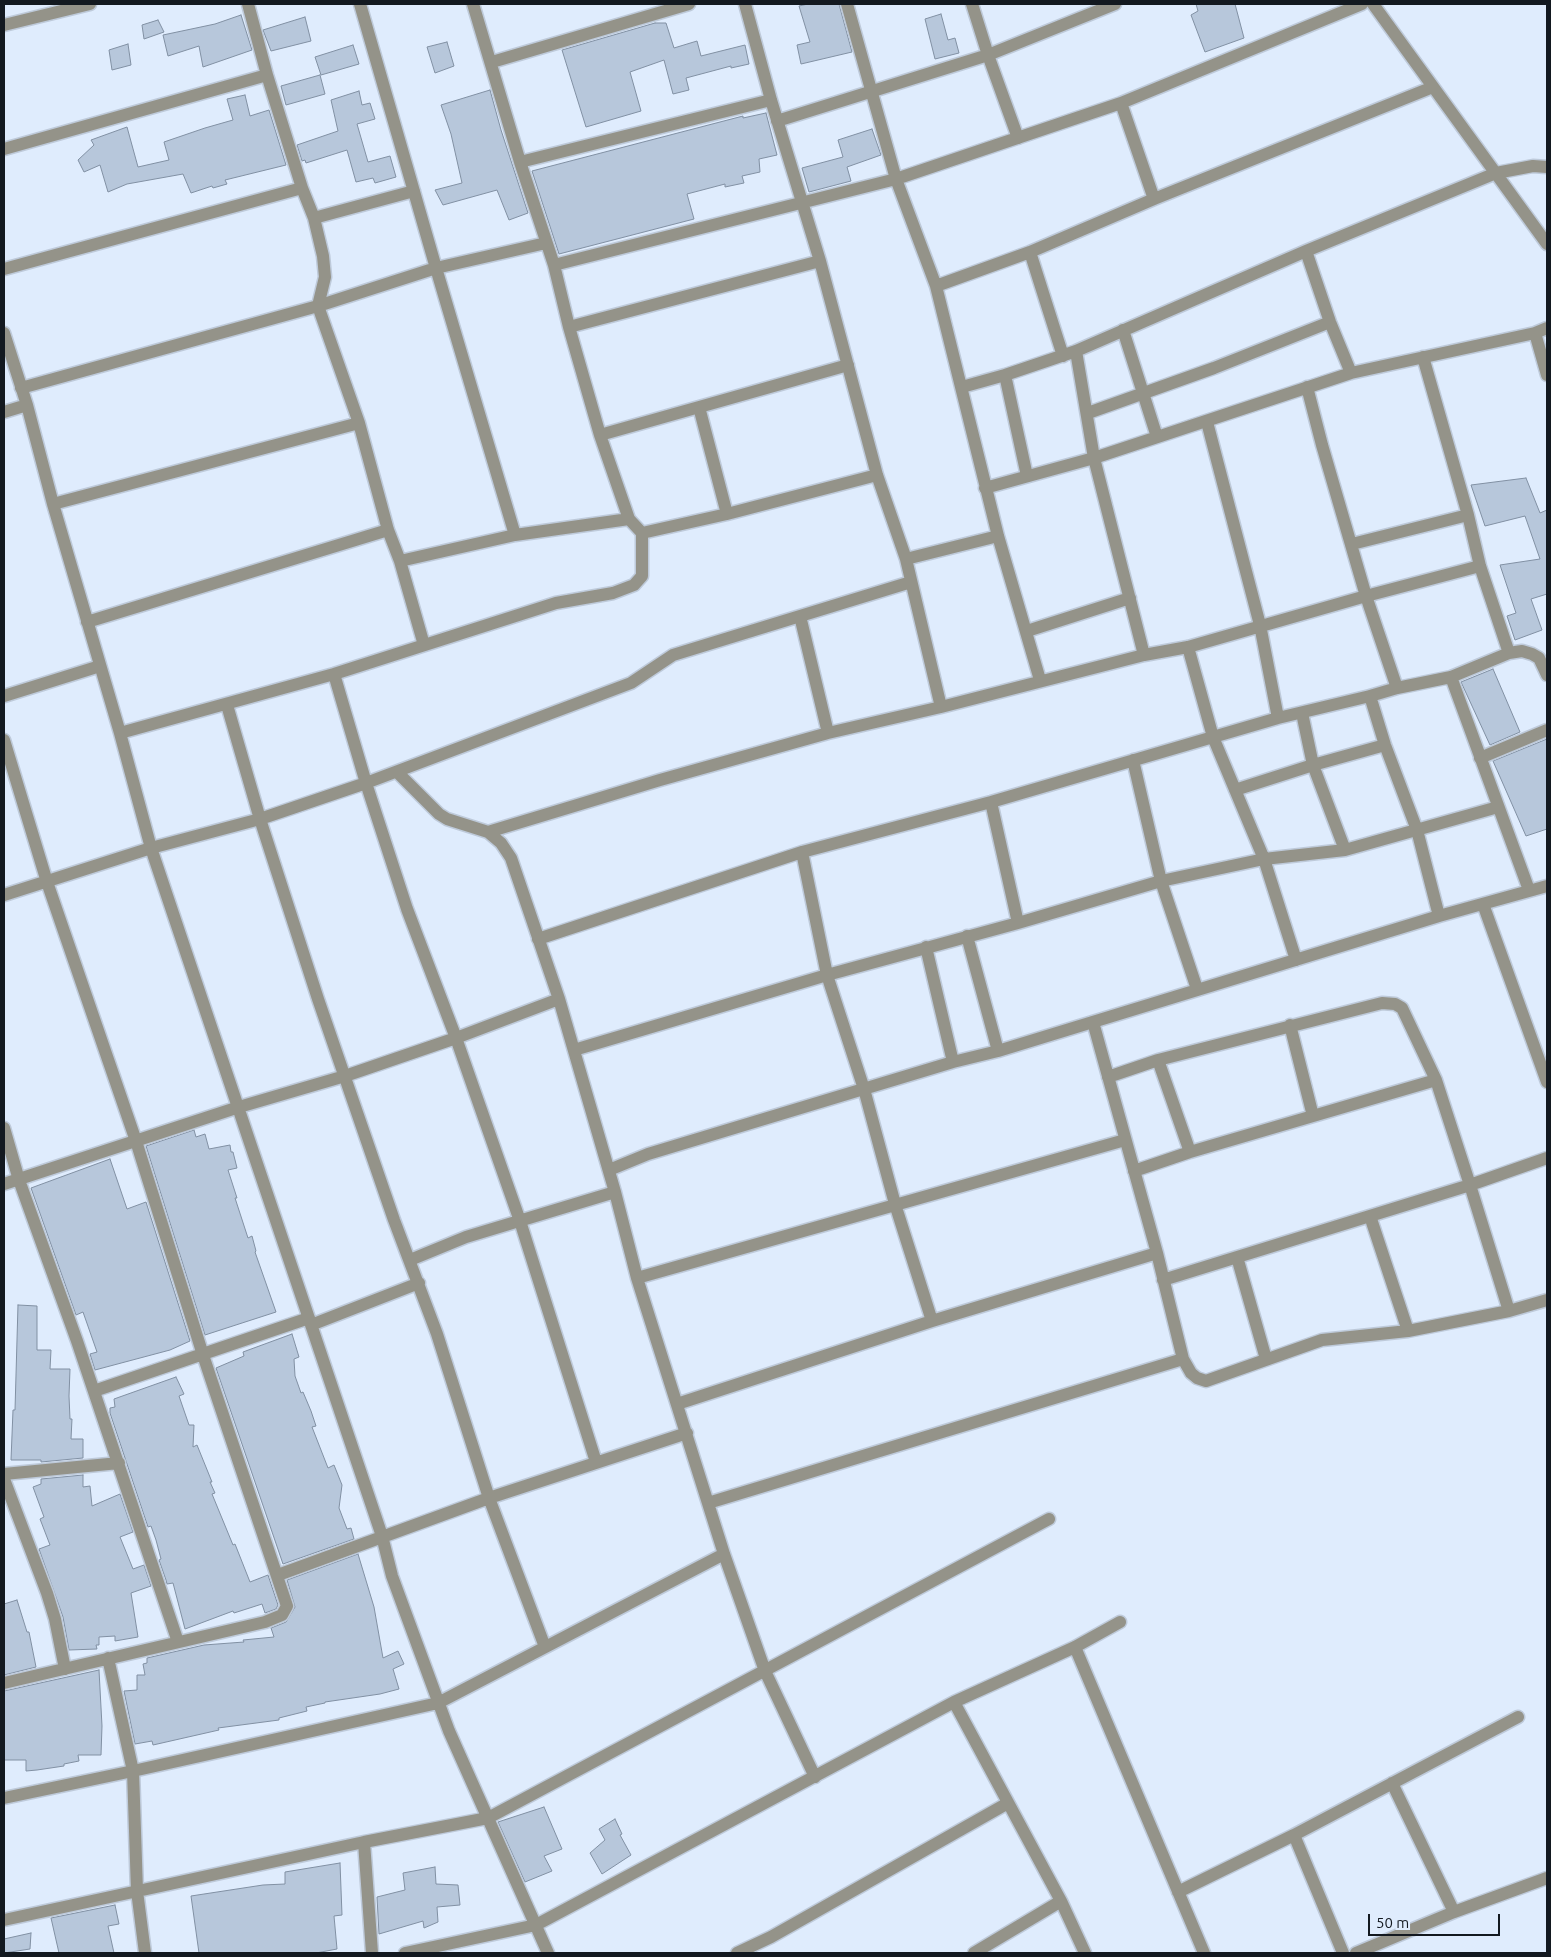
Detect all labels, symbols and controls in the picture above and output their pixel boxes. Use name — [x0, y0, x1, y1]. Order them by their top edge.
scale bar — [1371, 1904, 1504, 1936]
text: 50 m — [1376, 1914, 1409, 1931]

